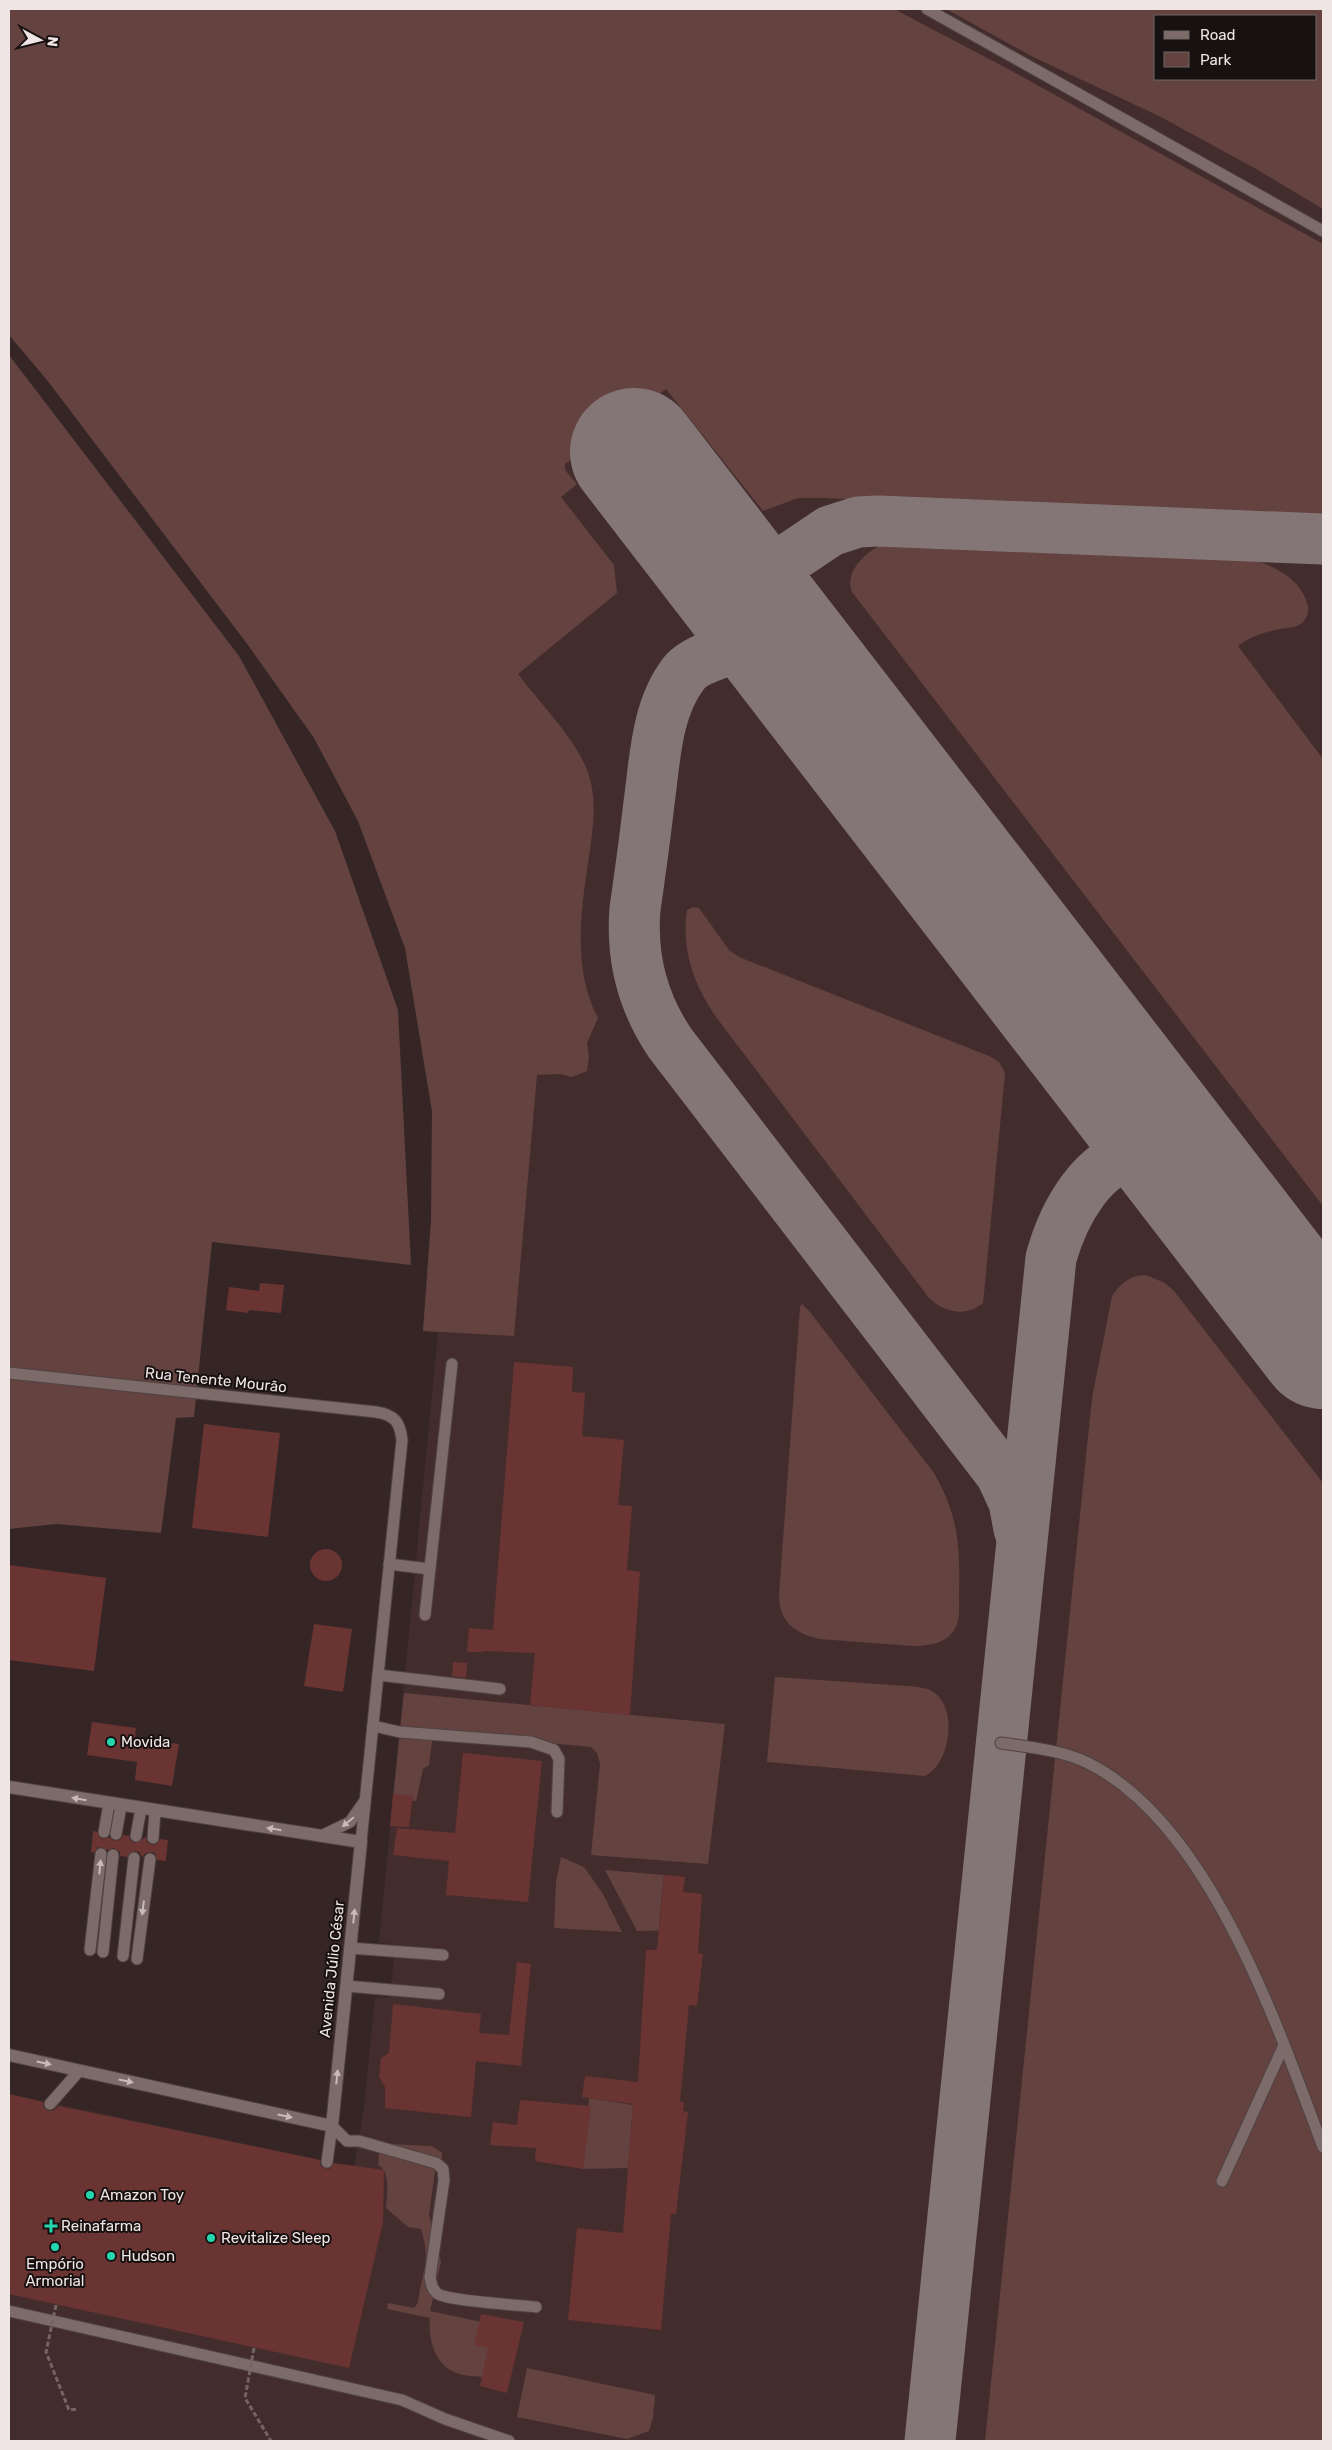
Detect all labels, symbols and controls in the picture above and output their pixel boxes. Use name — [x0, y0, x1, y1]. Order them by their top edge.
north arrow — [15, 15, 65, 65]
legend — [1154, 15, 1317, 80]
text: Road — [1200, 26, 1236, 44]
text: N — [43, 35, 61, 48]
text: Park — [1200, 51, 1231, 69]
street label: Rua Tenente Mourão — [144, 1364, 288, 1396]
place label: Movida — [121, 1733, 170, 1751]
marker: Movida — [105, 1736, 117, 1748]
one-way arrow — [71, 1794, 87, 1802]
one-way arrow — [341, 1817, 354, 1828]
one-way arrow — [266, 1824, 282, 1832]
one-way arrow — [96, 1859, 104, 1875]
street label: Avenida Júlio César — [316, 1899, 348, 2038]
one-way arrow — [139, 1900, 147, 1916]
one-way arrow — [350, 1907, 358, 1923]
one-way arrow — [36, 2059, 51, 2067]
one-way arrow — [333, 2069, 341, 2085]
one-way arrow — [119, 2077, 134, 2085]
one-way arrow — [277, 2112, 293, 2120]
place label: Amazon Toy — [100, 2186, 184, 2204]
marker: Amazon Toy — [84, 2189, 96, 2201]
place label: Reinafarma — [61, 2217, 141, 2235]
marker: Reinafarma — [45, 2220, 57, 2232]
place label: Revitalize Sleep — [221, 2229, 331, 2247]
marker: Revitalize Sleep — [205, 2232, 217, 2244]
marker: Empório Armorial — [49, 2241, 61, 2253]
place label: Hudson — [121, 2247, 175, 2265]
marker: Hudson — [105, 2250, 117, 2262]
place label: Empório Armorial — [26, 2255, 84, 2290]

